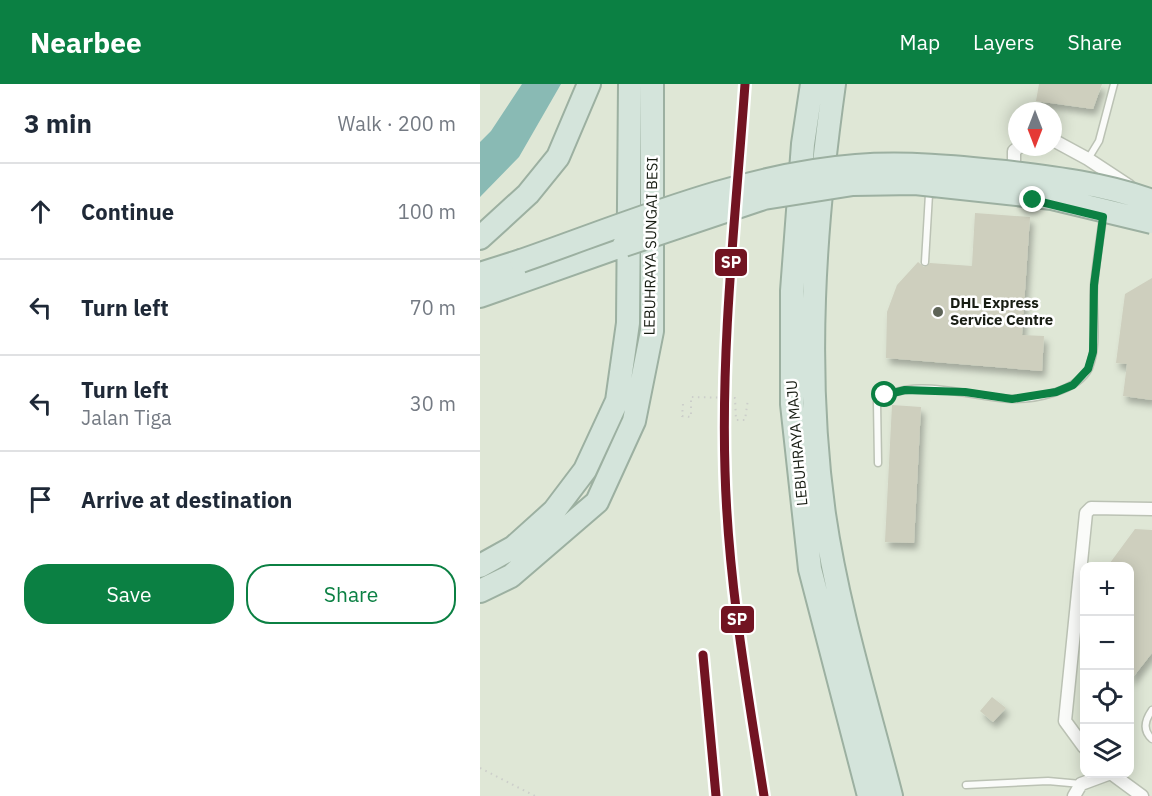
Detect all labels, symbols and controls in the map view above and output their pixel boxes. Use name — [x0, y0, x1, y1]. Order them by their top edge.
text: Nearbee — [30, 24, 142, 61]
text: Map — [900, 28, 940, 56]
text: Layers — [973, 28, 1035, 56]
text: Share — [1068, 28, 1122, 56]
north arrow — [1008, 102, 1062, 156]
text: 3 min — [24, 106, 92, 140]
text: Walk · 200 m — [338, 110, 456, 137]
street label: LEBUHRAYA SUNGAI BESI — [639, 156, 662, 336]
route end — [1019, 186, 1045, 212]
icon: ahead — [24, 195, 57, 228]
text: Continue — [81, 197, 174, 226]
text: 100 m — [398, 198, 456, 225]
line badge: SP — [714, 248, 748, 277]
text: SP — [721, 252, 741, 272]
icon: left — [24, 291, 57, 324]
text: Turn left — [81, 293, 169, 322]
place label: DHL Express Service Centre — [950, 293, 1053, 329]
text: 70 m — [410, 294, 456, 321]
marker: DHL Express Service Centre — [931, 305, 945, 319]
text: Turn left — [81, 375, 169, 404]
street label: LEBUHRAYA MAJU — [782, 379, 811, 507]
route start — [871, 381, 897, 407]
icon: left — [24, 387, 57, 420]
text: 30 m — [410, 390, 456, 417]
text: Jalan Tiga — [81, 404, 172, 431]
icon: arrive — [24, 483, 57, 516]
text: Arrive at destination — [81, 485, 292, 514]
map controls — [1080, 562, 1134, 778]
button: + — [1080, 562, 1134, 616]
button: Save — [24, 564, 234, 624]
button: Share — [246, 564, 456, 624]
line badge: SP — [720, 605, 755, 634]
text: SP — [727, 609, 747, 629]
button: − — [1080, 616, 1134, 670]
button: locate — [1080, 670, 1134, 724]
button: layers — [1080, 724, 1134, 778]

